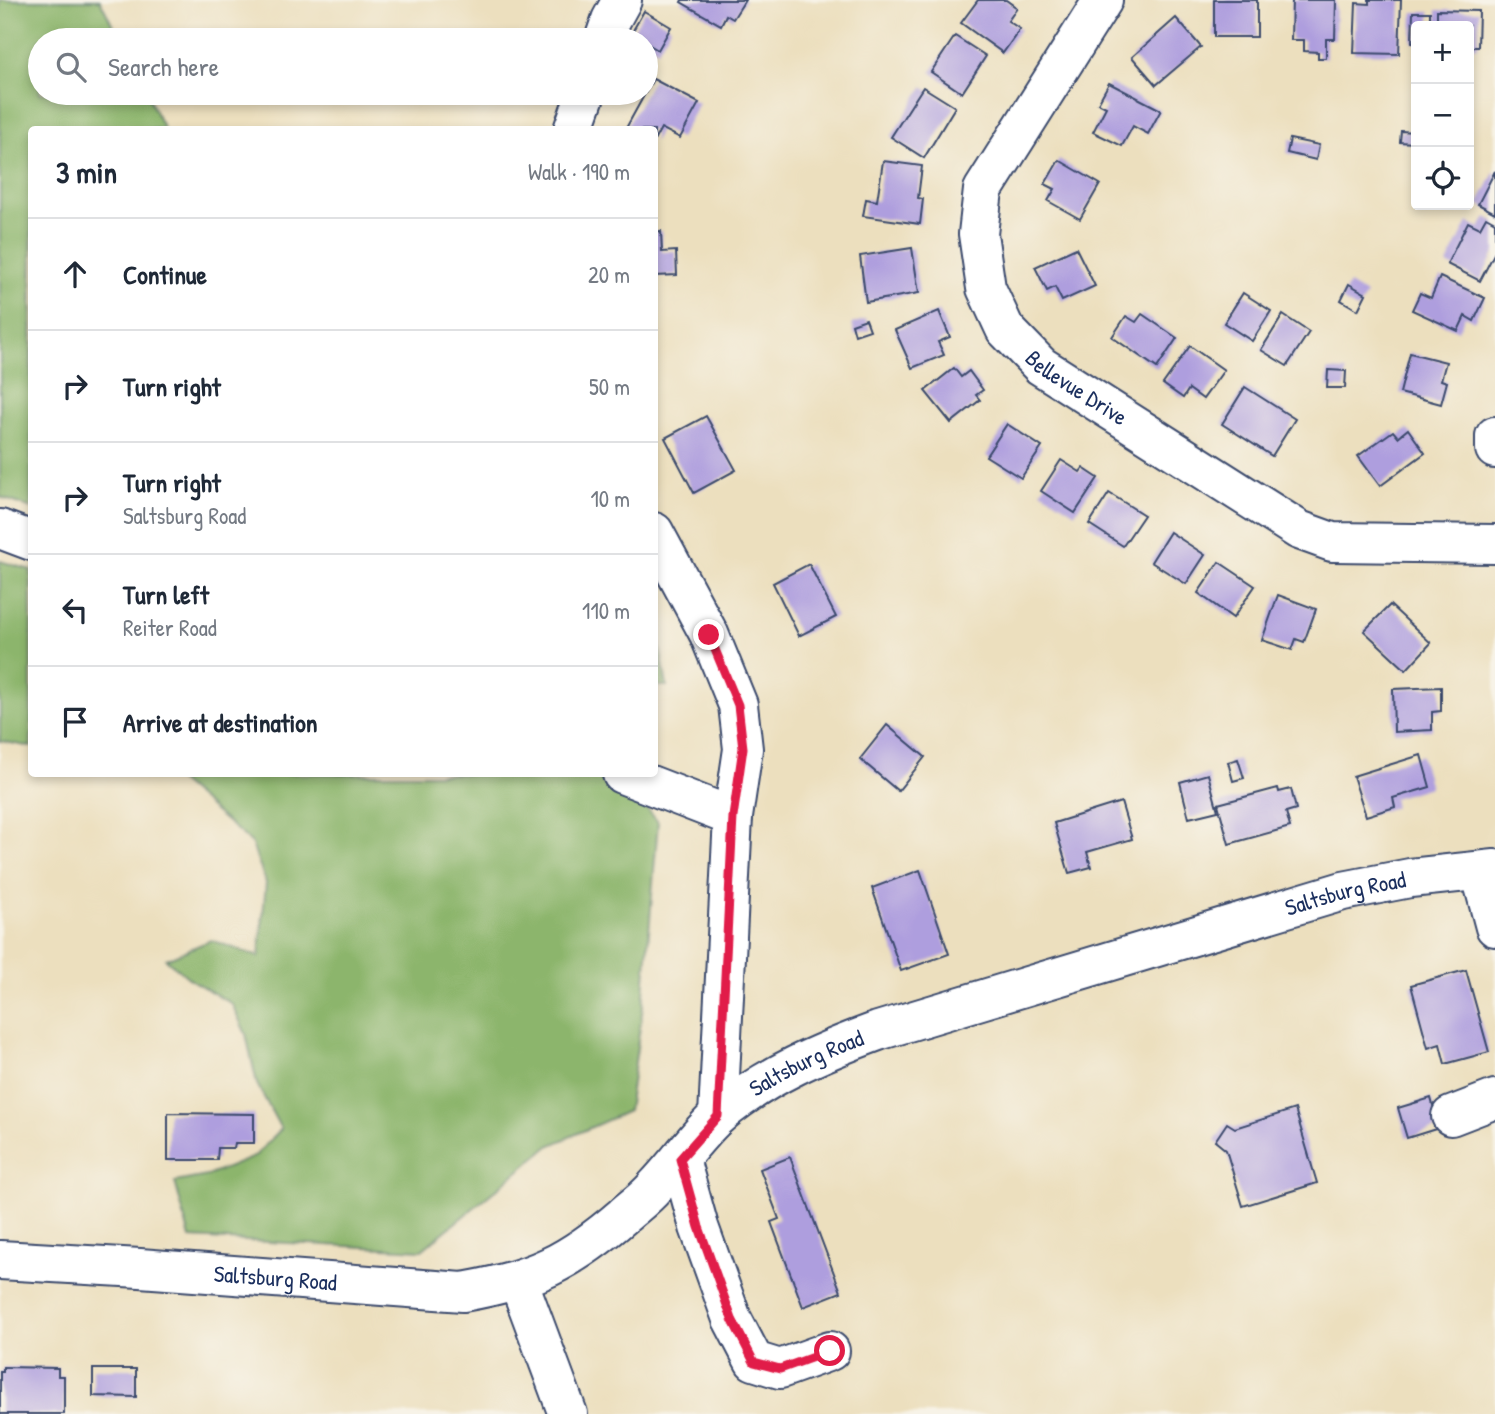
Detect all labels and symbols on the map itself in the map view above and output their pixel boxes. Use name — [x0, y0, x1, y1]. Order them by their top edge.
street label: Bellevue Drive — [1019, 343, 1134, 432]
route end — [693, 619, 724, 650]
street label: Saltsburg Road — [1281, 863, 1408, 923]
street label: Saltsburg Road — [743, 1022, 868, 1103]
street label: Saltsburg Road — [213, 1258, 338, 1298]
route start — [814, 1335, 845, 1366]

